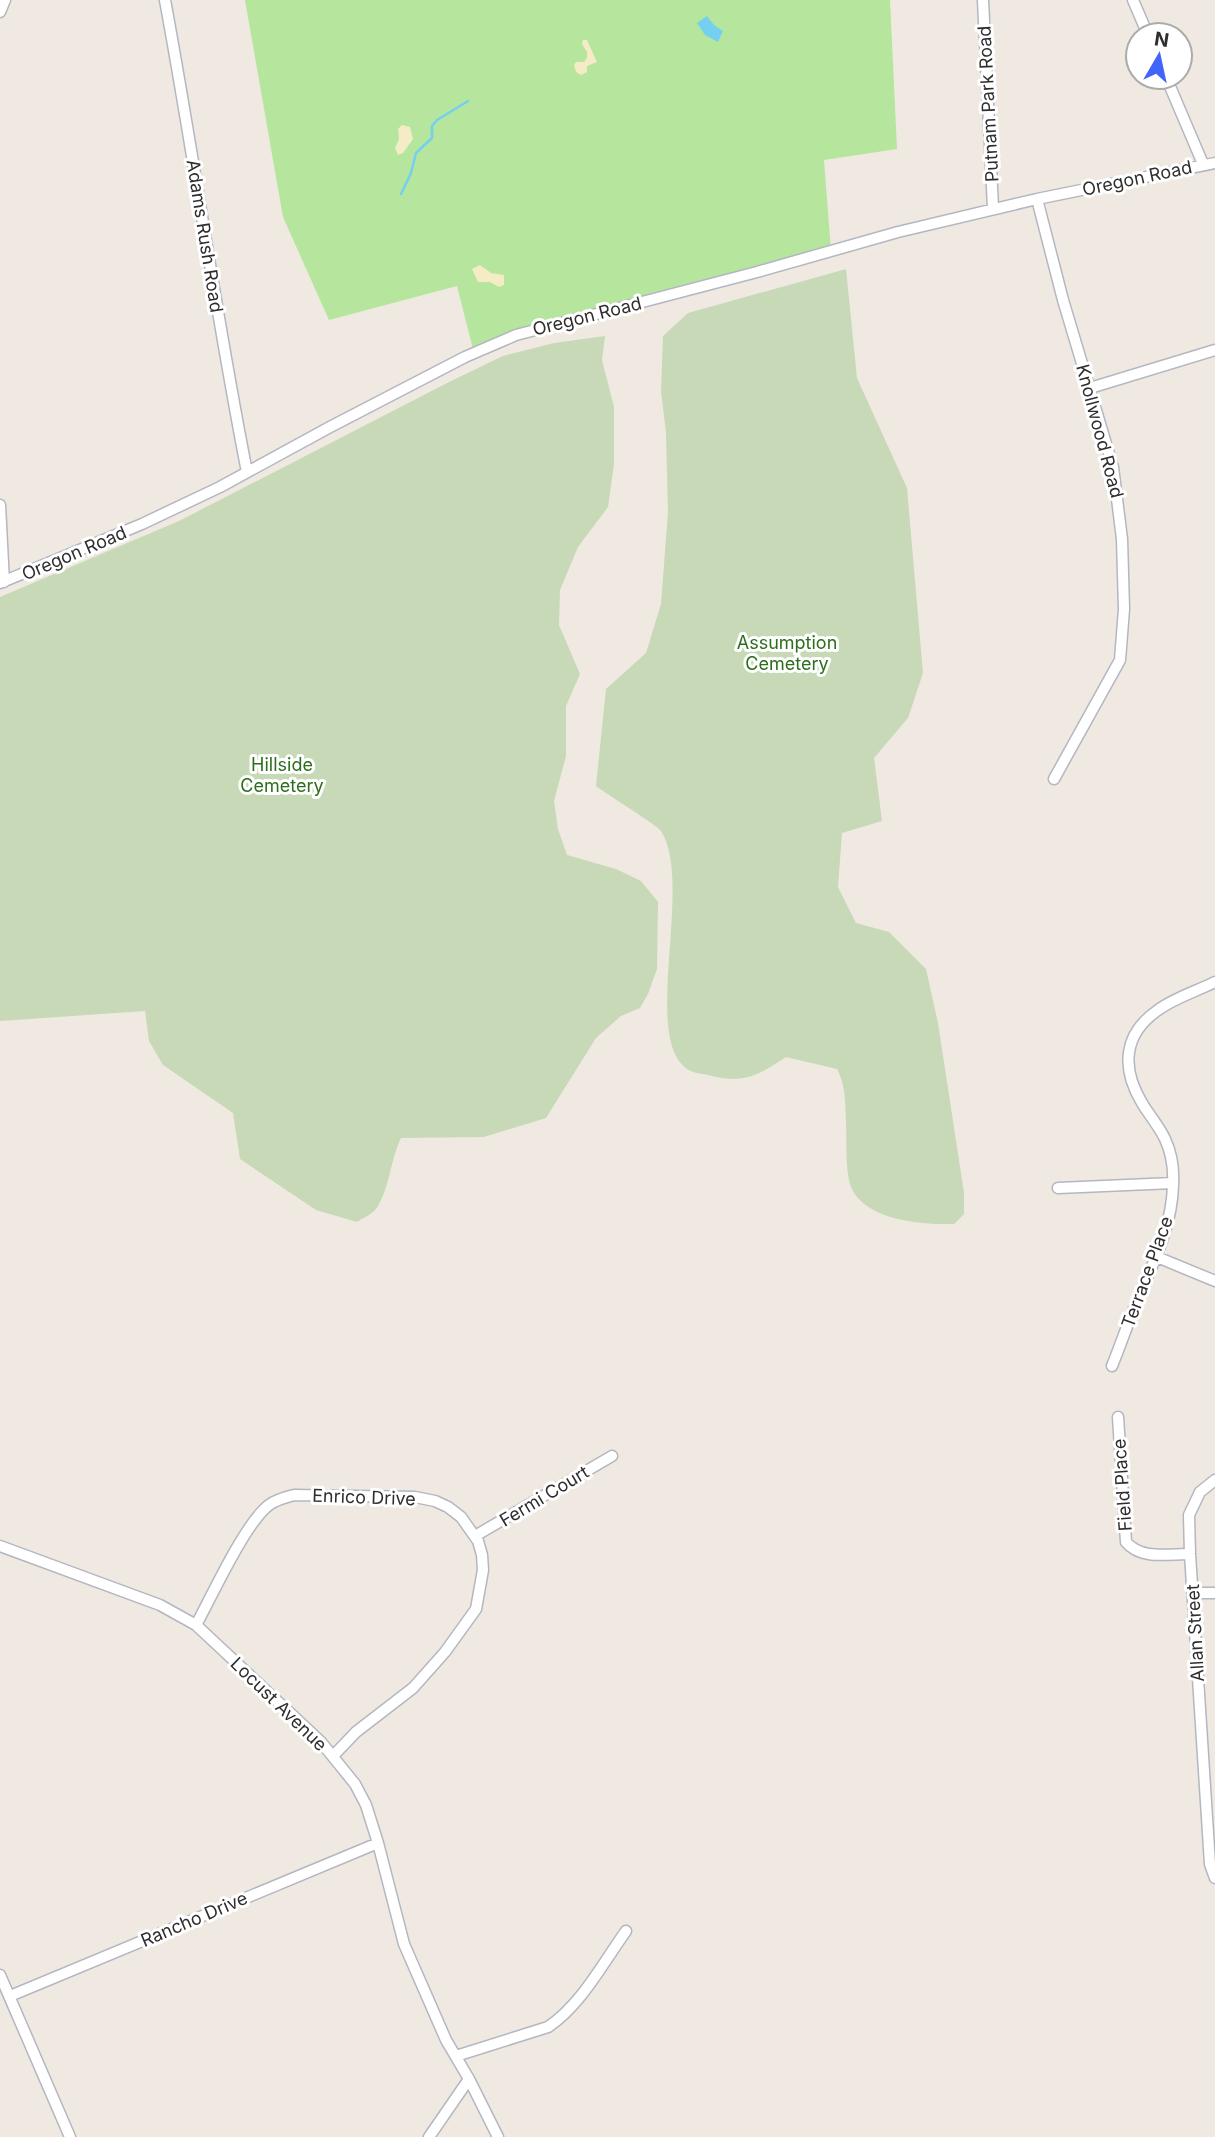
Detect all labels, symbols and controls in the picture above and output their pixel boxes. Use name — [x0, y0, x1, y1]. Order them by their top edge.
north arrow — [1124, 21, 1194, 91]
street label: Putnam Park Road — [973, 25, 1003, 183]
text: N — [1153, 27, 1171, 52]
street label: Oregon Road — [1080, 156, 1194, 200]
street label: Adams Rush Road — [183, 158, 227, 314]
street label: Oregon Road — [530, 292, 644, 340]
street label: Knollwood Road — [1072, 362, 1128, 500]
street label: Oregon Road — [18, 522, 130, 584]
park label: Assumption Cemetery — [737, 632, 837, 674]
park label: Hillside Cemetery — [240, 754, 324, 796]
street label: Terrace Place — [1117, 1213, 1177, 1331]
street label: Field Place — [1108, 1438, 1136, 1532]
street label: Fermi Court — [496, 1461, 592, 1531]
street label: Enrico Drive — [312, 1485, 416, 1509]
street label: Allan Street — [1182, 1584, 1208, 1682]
street label: Locust Avenue — [227, 1653, 331, 1755]
street label: Rancho Drive — [138, 1887, 250, 1951]

